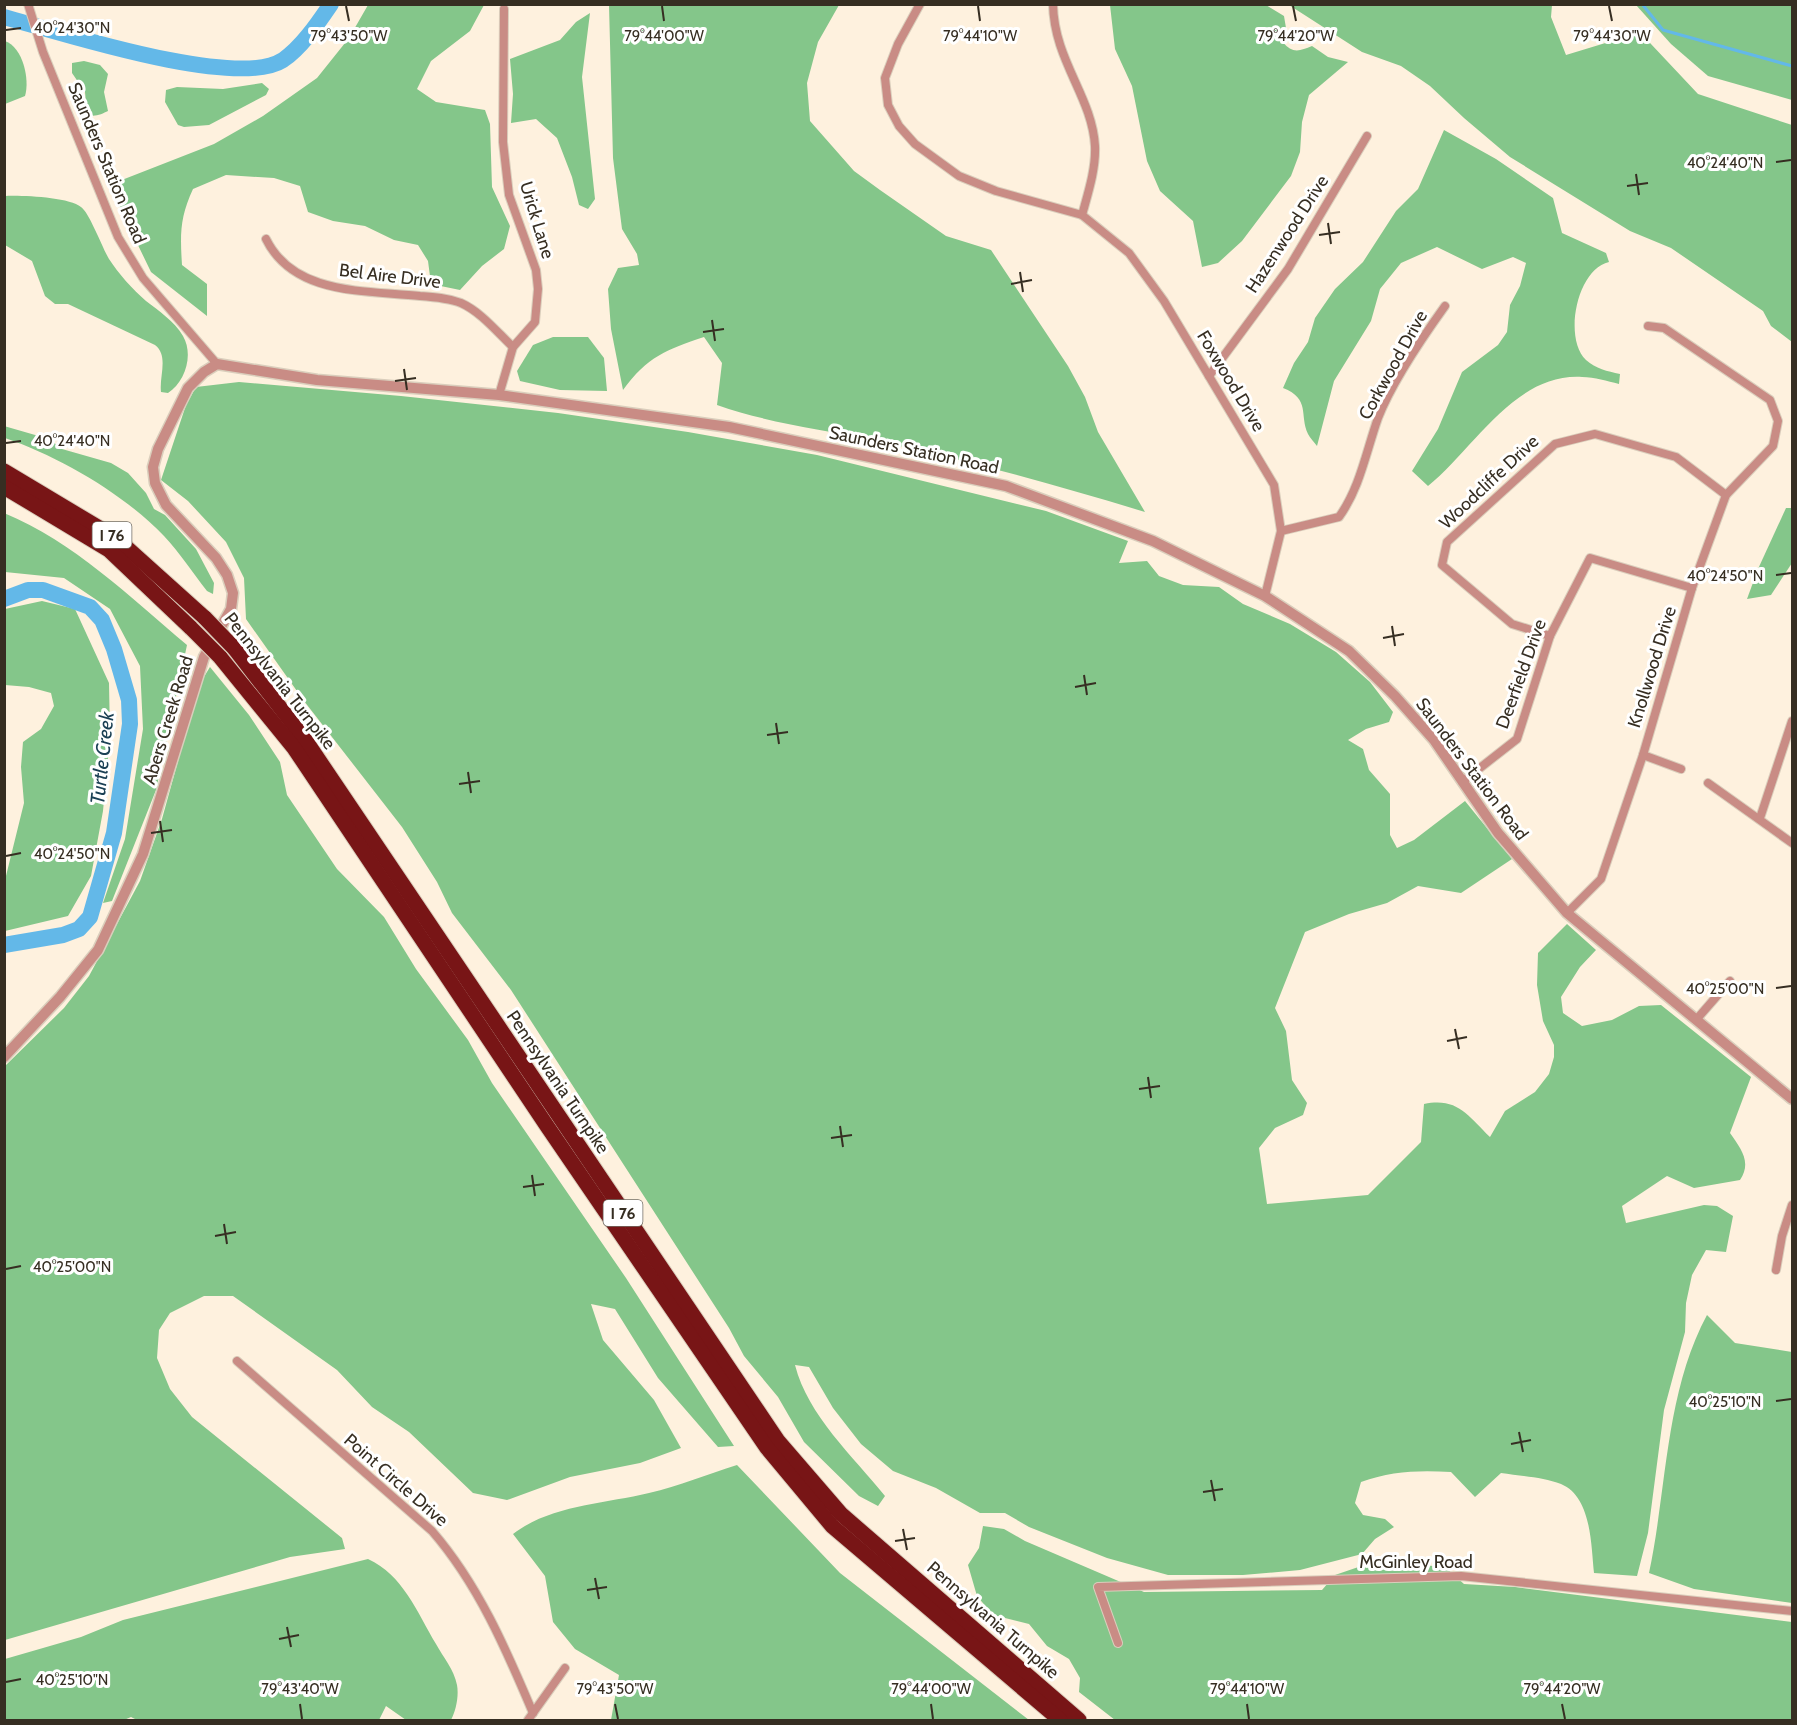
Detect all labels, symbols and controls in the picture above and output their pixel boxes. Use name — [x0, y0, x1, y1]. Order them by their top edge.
text: 40°24'30"N — [34, 19, 110, 37]
text: 79°43'50"W — [311, 27, 388, 45]
text: 79°44'00"W — [624, 27, 705, 45]
text: 79°44'10"W — [943, 27, 1018, 45]
text: 79°44'20"W — [1257, 27, 1335, 45]
text: 79°44'30"W — [1573, 27, 1651, 45]
street label: Saunders Station Road — [63, 79, 151, 247]
text: 40°24'40"N — [1687, 154, 1763, 172]
street label: Hazenwood Drive — [1241, 171, 1333, 297]
street label: Urick Lane — [515, 179, 559, 261]
street label: Bel Aire Drive — [338, 259, 442, 293]
street label: Corkwood Drive — [1354, 306, 1432, 424]
street label: Foxwood Drive — [1192, 327, 1270, 435]
street label: Saunders Station Road — [827, 421, 1001, 479]
street label: Woodcliffe Drive — [1435, 430, 1543, 534]
text: 40°24'40"N — [34, 432, 110, 450]
road number: I 76 — [92, 522, 132, 548]
text: 40°24'50"N — [1687, 567, 1763, 585]
street label: Knollwood Drive — [1623, 604, 1681, 730]
street label: Pennsylvania Turnpike — [220, 608, 340, 754]
street label: Deerfield Drive — [1491, 616, 1551, 732]
street label: Abers Creek Road — [138, 653, 198, 787]
street label: Saunders Station Road — [1411, 693, 1533, 845]
water label: Turtle Creek — [85, 709, 119, 805]
text: 40°24'50"N — [34, 845, 110, 863]
text: 40°25'00"N — [1686, 980, 1764, 998]
street label: Pennsylvania Turnpike — [502, 1006, 614, 1158]
road number: I 76 — [604, 1200, 642, 1226]
text: 40°25'00"N — [33, 1258, 111, 1276]
text: 40°25'10"N — [1689, 1393, 1761, 1411]
street label: Point Circle Drive — [339, 1429, 453, 1531]
street label: McGinley Road — [1359, 1551, 1473, 1573]
street label: Pennsylvania Turnpike — [922, 1557, 1064, 1683]
text: 40°25'10"N — [36, 1671, 108, 1689]
text: 79°43'40"W — [261, 1680, 339, 1698]
text: 79°43'50"W — [577, 1680, 654, 1698]
text: 79°44'00"W — [891, 1680, 972, 1698]
text: 79°44'10"W — [1210, 1680, 1285, 1698]
text: 79°44'20"W — [1523, 1680, 1601, 1698]

